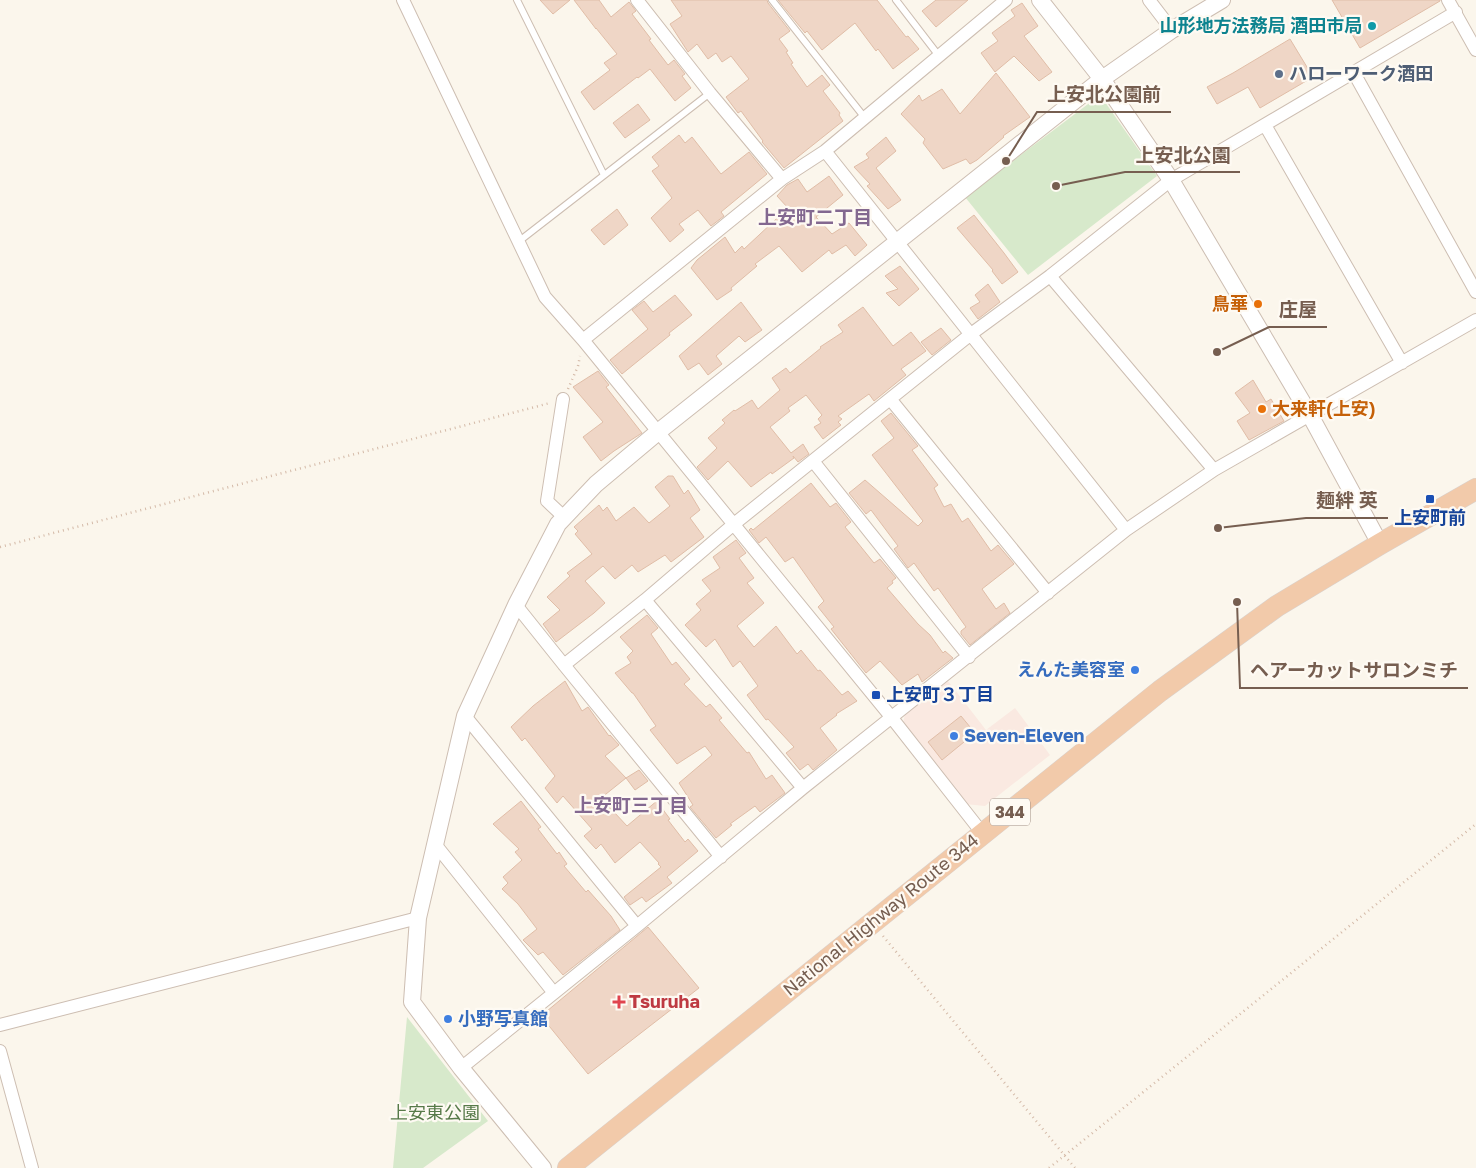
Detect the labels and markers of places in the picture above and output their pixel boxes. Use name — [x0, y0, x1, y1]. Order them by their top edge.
place label: 山形地方法務局 酒田市局 — [1160, 14, 1362, 36]
marker: 山形地方法務局 酒田市局 — [1366, 20, 1378, 32]
place label: ハローワーク酒田 — [1289, 62, 1433, 84]
marker: ハローワーク酒田 — [1273, 68, 1285, 80]
callout: 上安北公園前 — [1037, 78, 1171, 112]
callout: 上安北公園 — [1125, 138, 1240, 172]
place label: 鳥華 — [1212, 292, 1248, 314]
callout: 庄屋 — [1269, 293, 1327, 327]
marker: 鳥華 — [1252, 298, 1264, 310]
place label: 大来軒(上安) — [1272, 397, 1376, 419]
marker: 大来軒(上安) — [1256, 403, 1268, 415]
callout: 麺絆 英 — [1306, 484, 1388, 518]
marker: 上安町前 — [1424, 493, 1436, 505]
place label: 上安町前 — [1394, 506, 1466, 528]
callout: ヘアーカットサロンミチ — [1240, 654, 1468, 688]
place label: えんた美容室 — [1017, 658, 1125, 680]
marker: えんた美容室 — [1129, 664, 1141, 676]
place label: 上安町３丁目 — [886, 683, 994, 705]
marker: 上安町３丁目 — [870, 689, 882, 701]
place label: Seven-Eleven — [964, 724, 1085, 746]
marker: Seven-Eleven — [948, 730, 960, 742]
place label: Tsuruha — [629, 990, 700, 1012]
marker: Tsuruha — [613, 996, 625, 1008]
place label: 小野写真館 — [458, 1007, 548, 1029]
marker: 小野写真館 — [442, 1013, 454, 1025]

